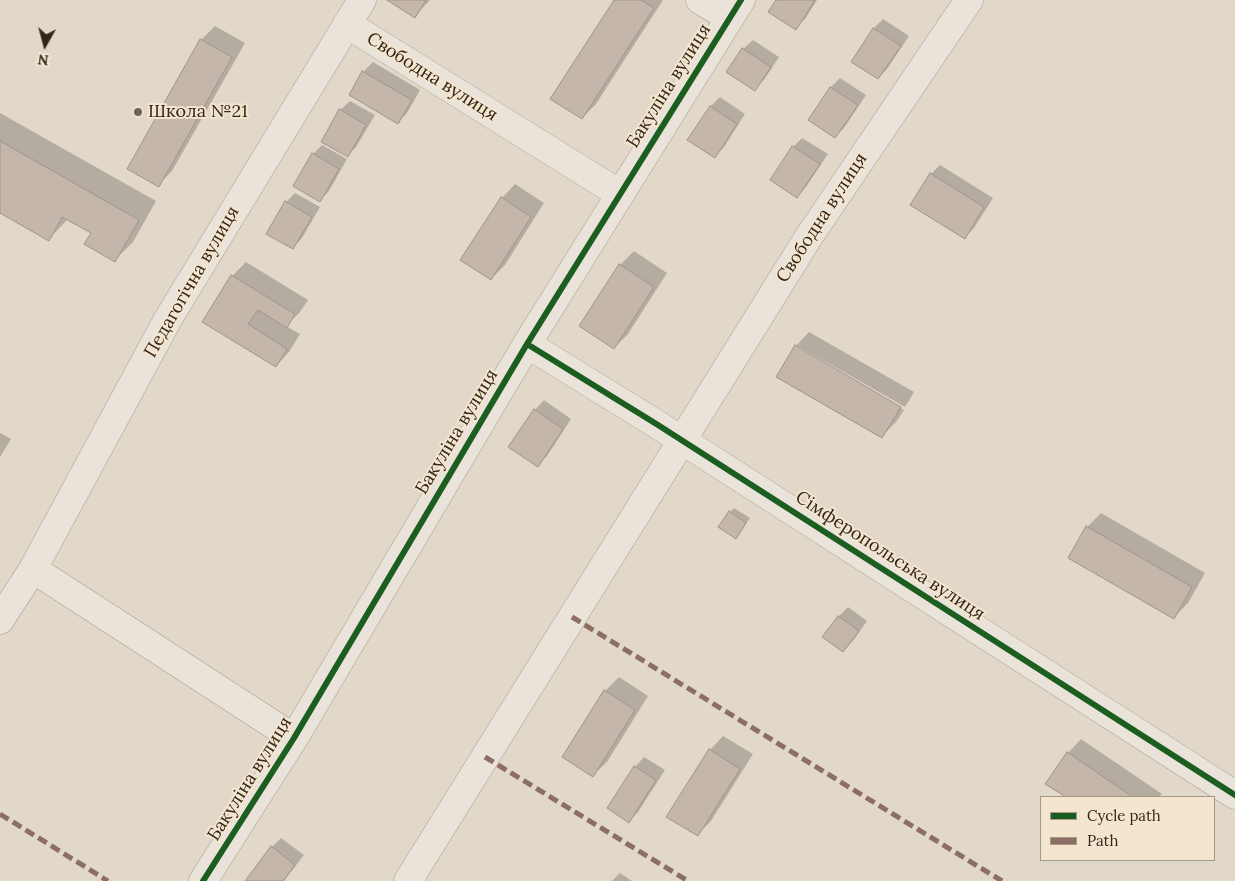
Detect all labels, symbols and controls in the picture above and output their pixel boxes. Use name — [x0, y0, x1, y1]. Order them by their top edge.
north arrow — [20, 20, 70, 70]
street label: Бакуліна вулиця — [622, 20, 716, 152]
street label: Свободна вулиця — [363, 28, 501, 126]
text: N — [37, 50, 50, 69]
place label: Школа №21 — [148, 101, 248, 123]
marker: Школа №21 — [132, 106, 144, 118]
street label: Свободна вулиця — [772, 149, 872, 287]
street label: Педагогічна вулиця — [140, 202, 244, 362]
street label: Бакуліна вулиця — [411, 365, 503, 499]
street label: Сімферопольська вулиця — [791, 487, 989, 625]
street label: Бакуліна вулиця — [203, 713, 297, 845]
legend — [1040, 796, 1215, 861]
text: Cycle path — [1087, 806, 1161, 825]
text: Path — [1087, 831, 1118, 850]

